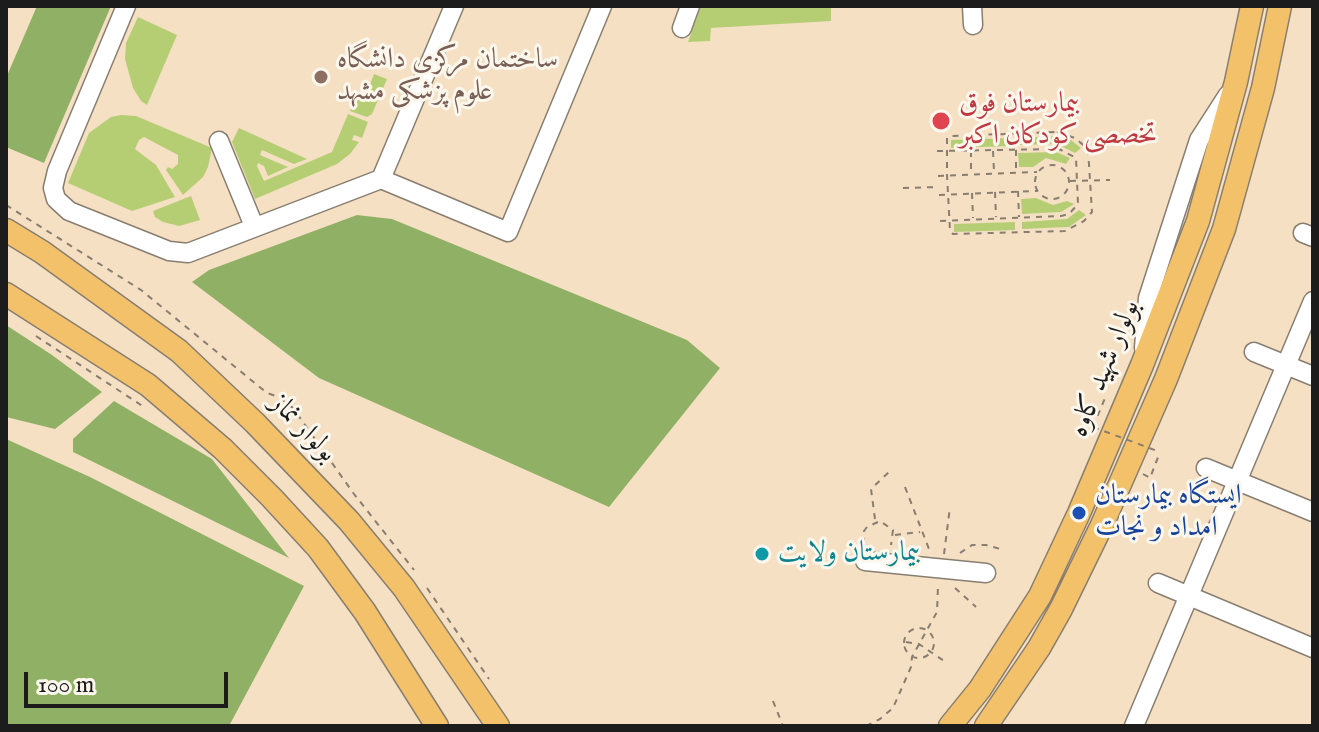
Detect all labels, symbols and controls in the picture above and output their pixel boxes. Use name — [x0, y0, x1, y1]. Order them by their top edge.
place label: ساختمان مرکزی دانشگاه علوم پزشکی مشهد — [337, 44, 558, 110]
marker: ساختمان مرکزی دانشگاه علوم پزشکی مشهد — [312, 68, 330, 86]
place label: بیمارستان فوق تخصصی کودکان اکبر — [959, 88, 1157, 154]
marker: بیمارستان فوق تخصصی کودکان اکبر — [930, 110, 952, 132]
street label: بولوار شهید کاوه — [1063, 296, 1149, 442]
street label: بولوار نماز — [261, 388, 343, 470]
place label: ایستگاه بیمارستان امداد و نجات — [1095, 480, 1242, 546]
marker: ایستگاه بیمارستان امداد و نجات — [1070, 504, 1088, 522]
place label: بیمارستان ولایت — [778, 537, 920, 571]
marker: بیمارستان ولایت — [753, 545, 771, 563]
scale bar — [28, 656, 232, 706]
text: 100 m — [38, 670, 94, 701]

